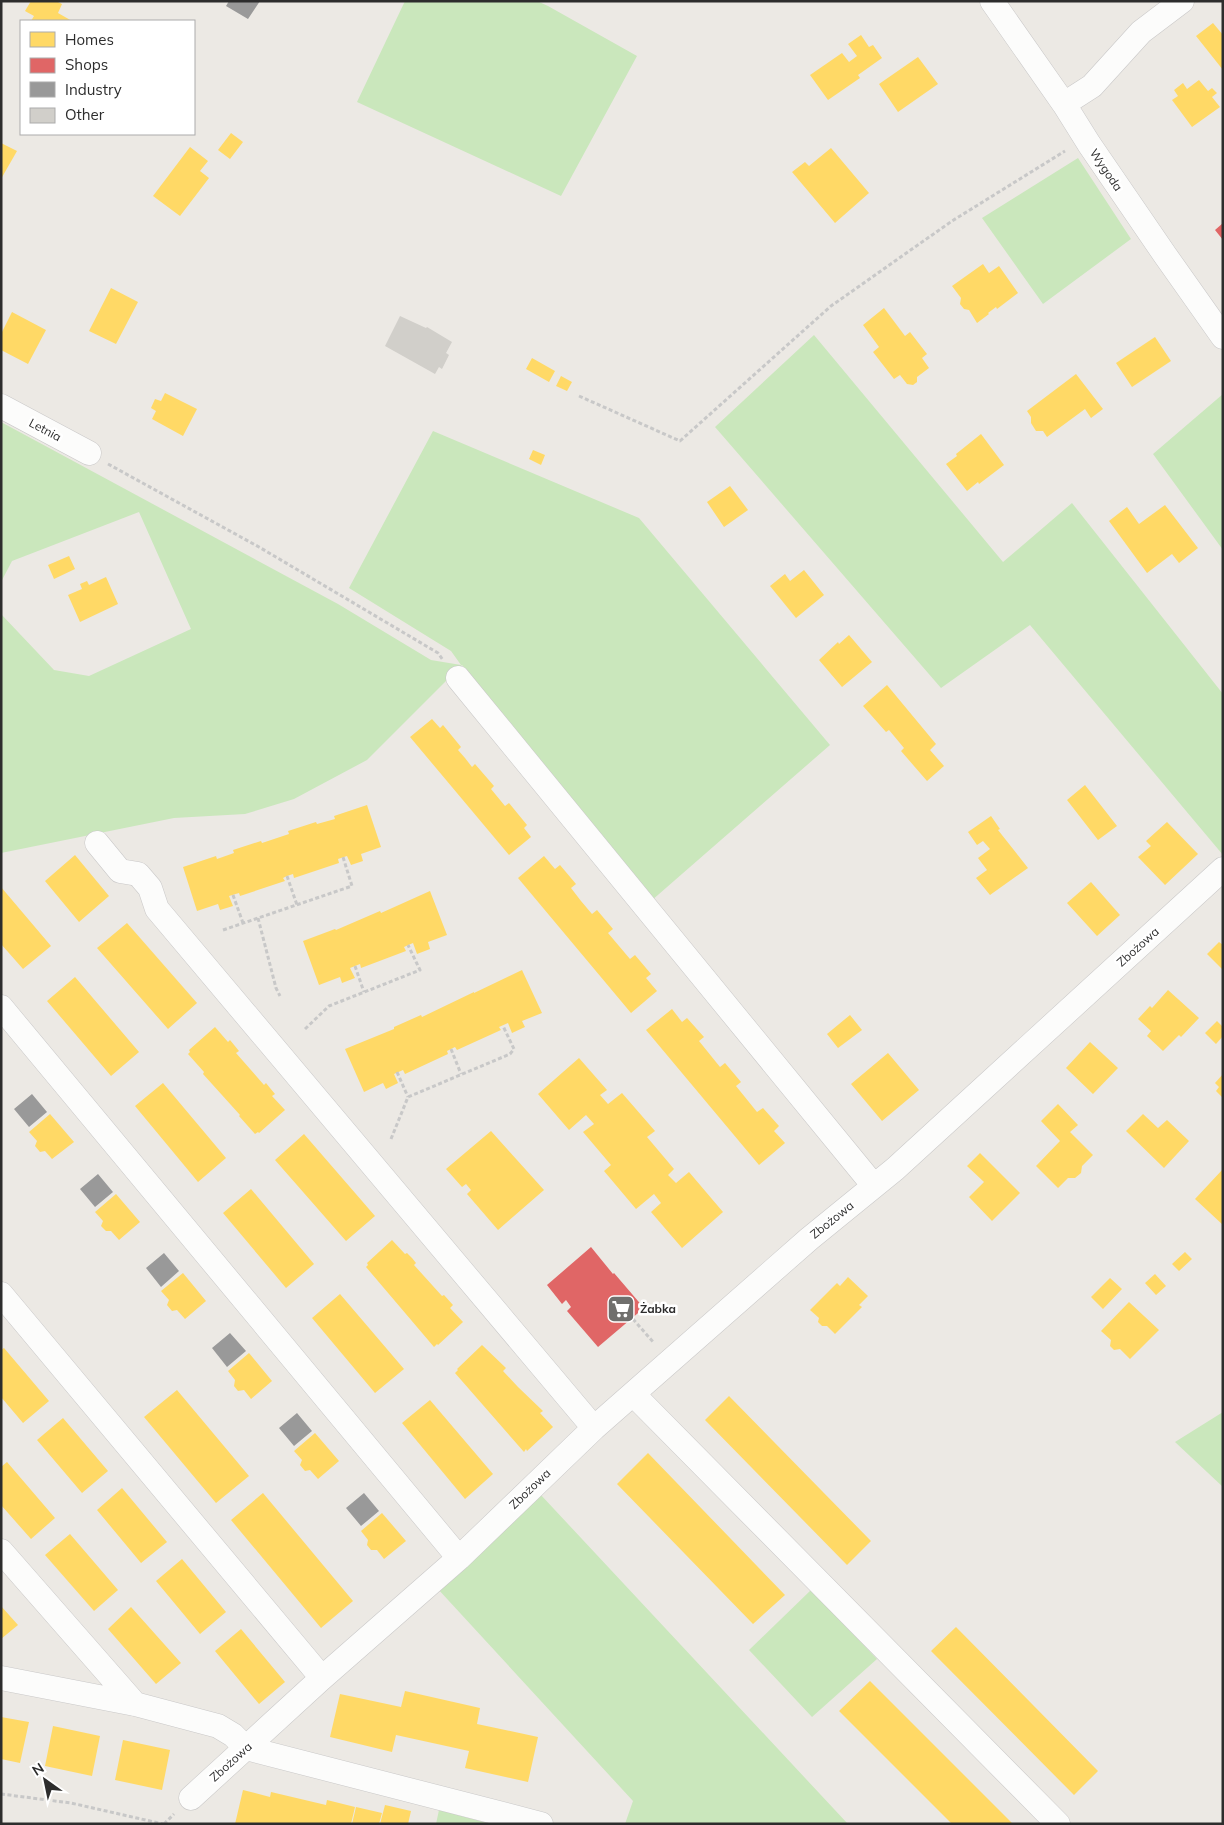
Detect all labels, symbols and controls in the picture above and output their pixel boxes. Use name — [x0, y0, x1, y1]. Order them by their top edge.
legend — [20, 20, 195, 135]
text: Homes — [65, 30, 114, 49]
text: Shops — [65, 55, 108, 74]
text: Industry — [65, 80, 122, 99]
text: Other — [65, 105, 105, 124]
street label: Wygoda — [1087, 146, 1126, 194]
street label: Letnia — [27, 415, 64, 444]
street label: Zbożowa — [1114, 924, 1162, 969]
street label: Zbożowa — [807, 1198, 856, 1242]
supermarket icon: Żabka — [606, 1294, 636, 1324]
place label: Żabka — [640, 1301, 676, 1316]
street label: Zbożowa — [506, 1465, 553, 1512]
street label: Zbożowa — [207, 1739, 255, 1784]
north arrow — [20, 1755, 70, 1805]
text: N — [29, 1759, 47, 1780]

